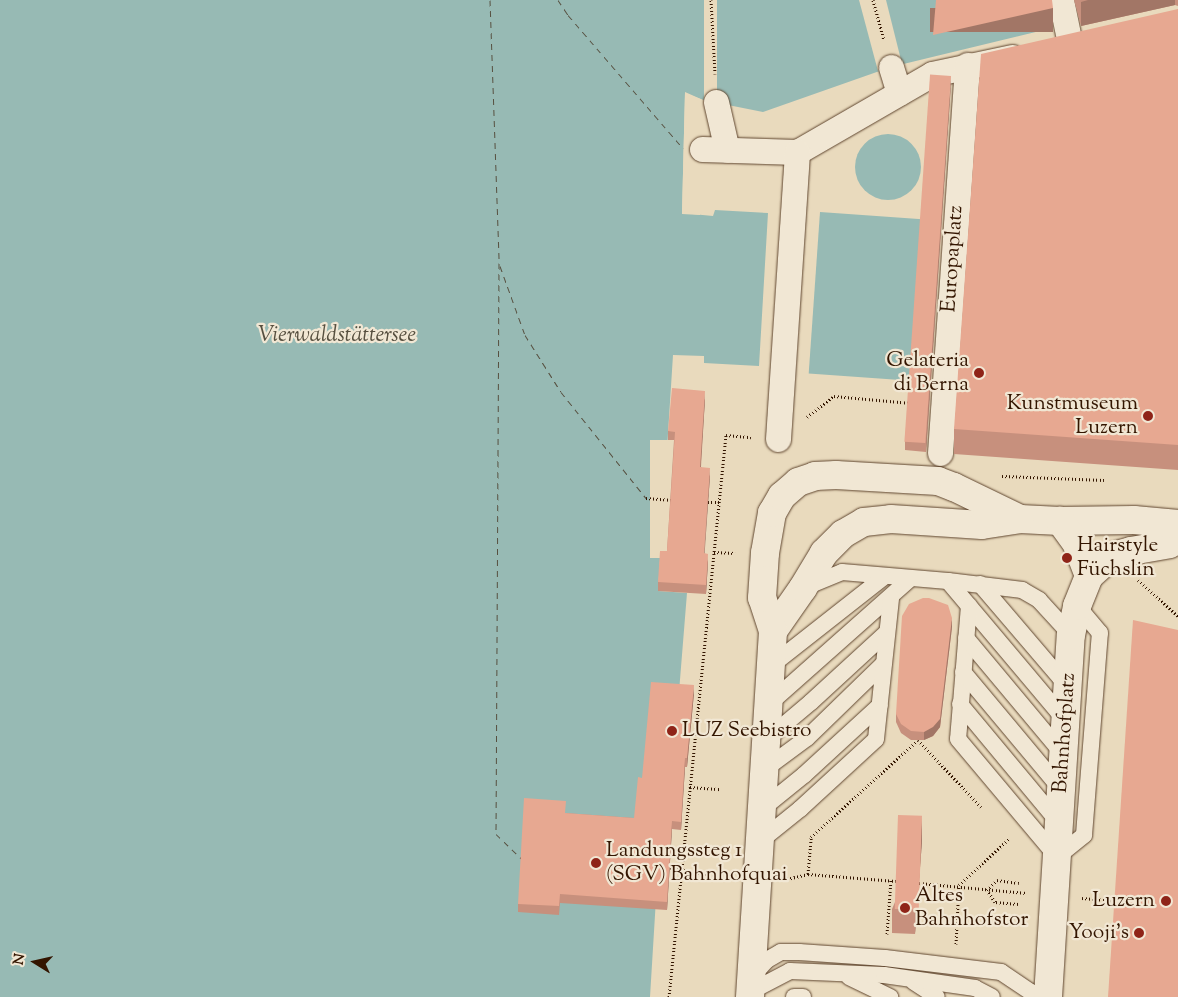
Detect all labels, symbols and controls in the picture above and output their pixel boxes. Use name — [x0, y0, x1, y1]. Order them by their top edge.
street label: Europaplatz — [937, 205, 969, 313]
water label: Vierwaldstättersee — [258, 324, 416, 350]
place label: Gelateria di Berna — [886, 348, 969, 398]
marker: Gelateria di Berna — [973, 367, 985, 379]
place label: Kunstmuseum Luzern — [1007, 391, 1138, 441]
marker: Kunstmuseum Luzern — [1142, 410, 1154, 422]
place label: Hairstyle Füchslin — [1077, 533, 1158, 583]
marker: Hairstyle Füchslin — [1061, 552, 1073, 564]
street label: Bahnhofplatz — [1048, 672, 1082, 794]
place label: LUZ Seebistro — [682, 718, 812, 744]
marker: LUZ Seebistro — [666, 725, 678, 737]
place label: Landungssteg 1 (SGV) Bahnhofquai — [606, 838, 788, 888]
marker: Landungssteg 1 (SGV) Bahnhofquai — [590, 857, 602, 869]
place label: Altes Bahnhofstor — [915, 883, 1028, 933]
place label: Luzern — [1092, 888, 1155, 914]
marker: Luzern — [1159, 894, 1173, 908]
marker: Altes Bahnhofstor — [899, 902, 911, 914]
place label: Yooji's — [1068, 920, 1129, 946]
marker: Yooji's — [1133, 927, 1145, 939]
north arrow — [10, 937, 60, 987]
text: N — [9, 952, 31, 967]

